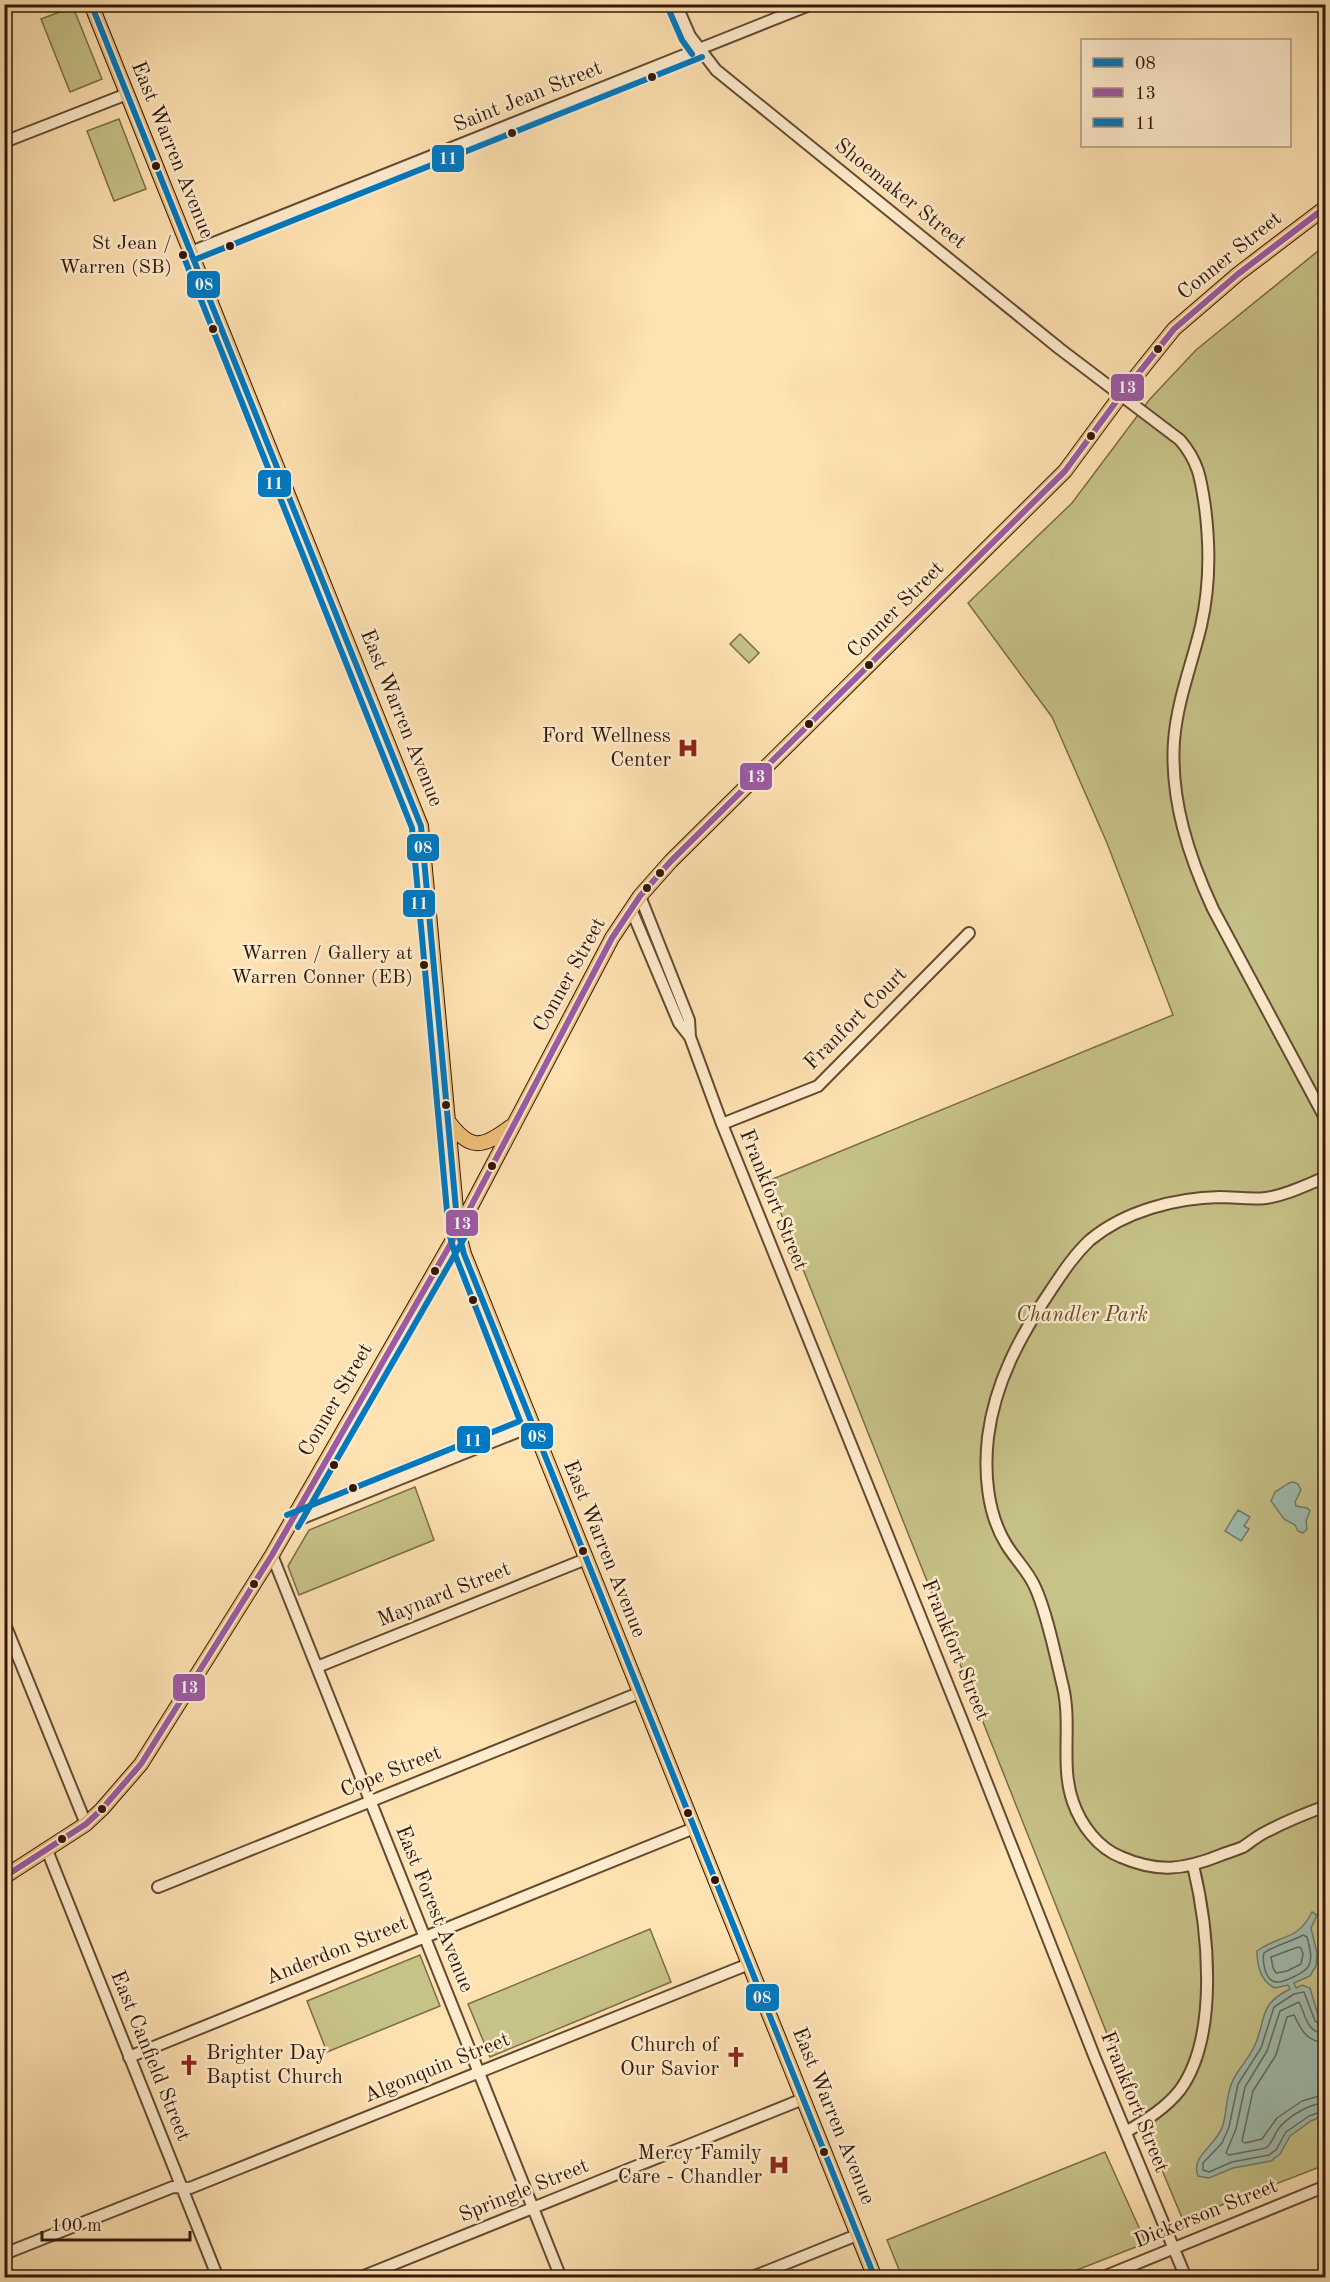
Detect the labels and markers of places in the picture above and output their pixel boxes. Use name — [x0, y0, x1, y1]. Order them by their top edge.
unlabelled marker — [646, 71, 658, 83]
unlabelled marker — [506, 127, 518, 139]
unlabelled marker — [150, 160, 162, 172]
place label: St Jean / Warren (SB) — [59, 234, 172, 278]
unlabelled marker — [224, 240, 236, 252]
marker: St Jean / Warren (SB) — [177, 249, 189, 261]
unlabelled marker — [207, 323, 219, 335]
unlabelled marker — [1152, 343, 1164, 355]
unlabelled marker — [1085, 430, 1097, 442]
unlabelled marker — [863, 659, 875, 671]
unlabelled marker — [803, 718, 815, 730]
place label: Ford Wellness Center — [542, 726, 671, 771]
hospital icon: Ford Wellness Center — [676, 736, 700, 760]
unlabelled marker — [654, 867, 666, 879]
unlabelled marker — [641, 882, 653, 894]
place label: Warren / Gallery at Warren Conner (EB) — [231, 944, 413, 988]
marker: Warren / Gallery at Warren Conner (EB) — [418, 959, 430, 971]
unlabelled marker — [440, 1099, 452, 1111]
unlabelled marker — [486, 1160, 498, 1172]
unlabelled marker — [429, 1265, 441, 1277]
unlabelled marker — [467, 1294, 479, 1306]
unlabelled marker — [328, 1459, 340, 1471]
unlabelled marker — [347, 1482, 359, 1494]
unlabelled marker — [577, 1545, 589, 1557]
unlabelled marker — [248, 1578, 260, 1590]
unlabelled marker — [96, 1803, 108, 1815]
unlabelled marker — [682, 1807, 694, 1819]
unlabelled marker — [56, 1833, 68, 1845]
unlabelled marker — [709, 1874, 721, 1886]
place label: Church of Our Savior — [620, 2035, 720, 2080]
place label: Brighter Day Baptist Church — [206, 2043, 343, 2088]
church icon: Church of Our Savior — [724, 2045, 748, 2069]
church icon: Brighter Day Baptist Church — [177, 2053, 201, 2077]
place label: Mercy Family Care - Chandler — [618, 2143, 762, 2188]
unlabelled marker — [818, 2146, 830, 2158]
hospital icon: Mercy Family Care - Chandler — [767, 2153, 791, 2177]

